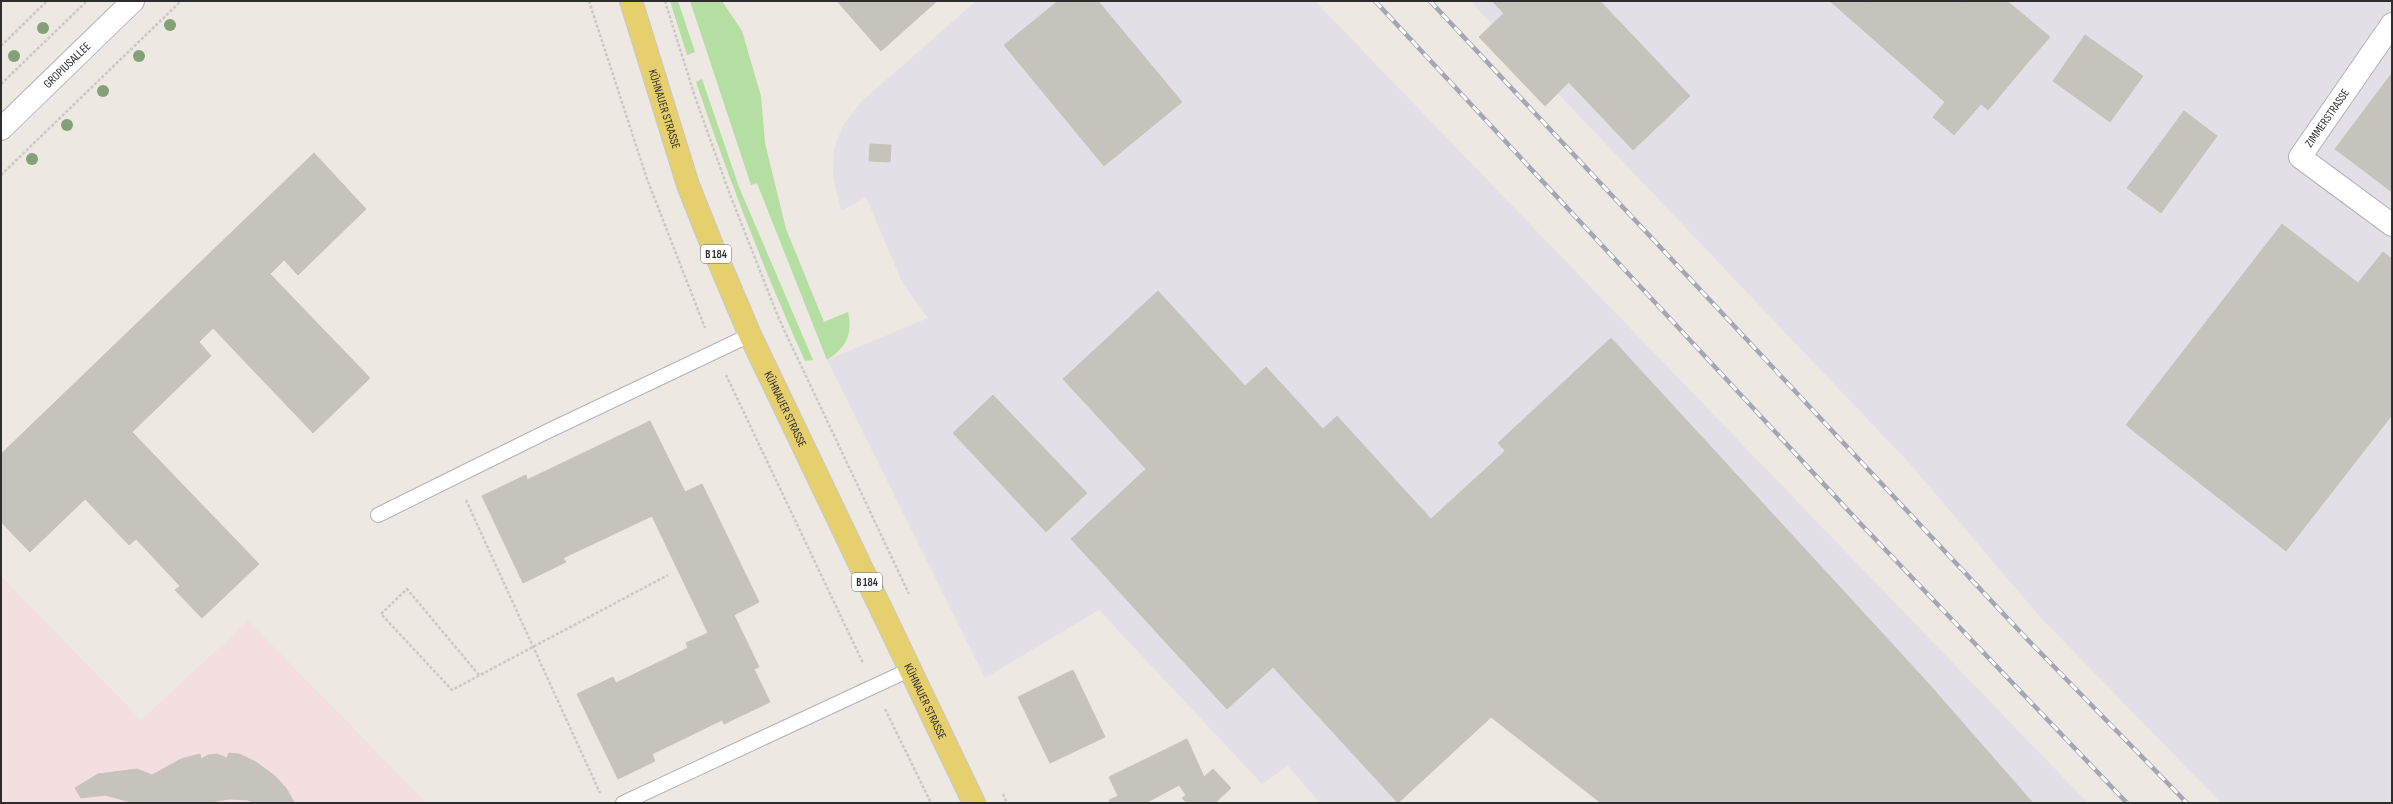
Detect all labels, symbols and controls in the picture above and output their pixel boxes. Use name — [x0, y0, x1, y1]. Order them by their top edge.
street label: GROPIUSALLEE — [41, 39, 94, 92]
street label: KÜHNAUER STRASSE — [645, 67, 683, 151]
street label: ZIMMERSTRASSE — [2302, 86, 2353, 150]
road number: B 184 — [701, 245, 731, 263]
street label: KÜHNAUER STRASSE — [760, 369, 810, 450]
road number: B 184 — [852, 573, 882, 591]
street label: KÜHNAUER STRASSE — [900, 661, 949, 742]

